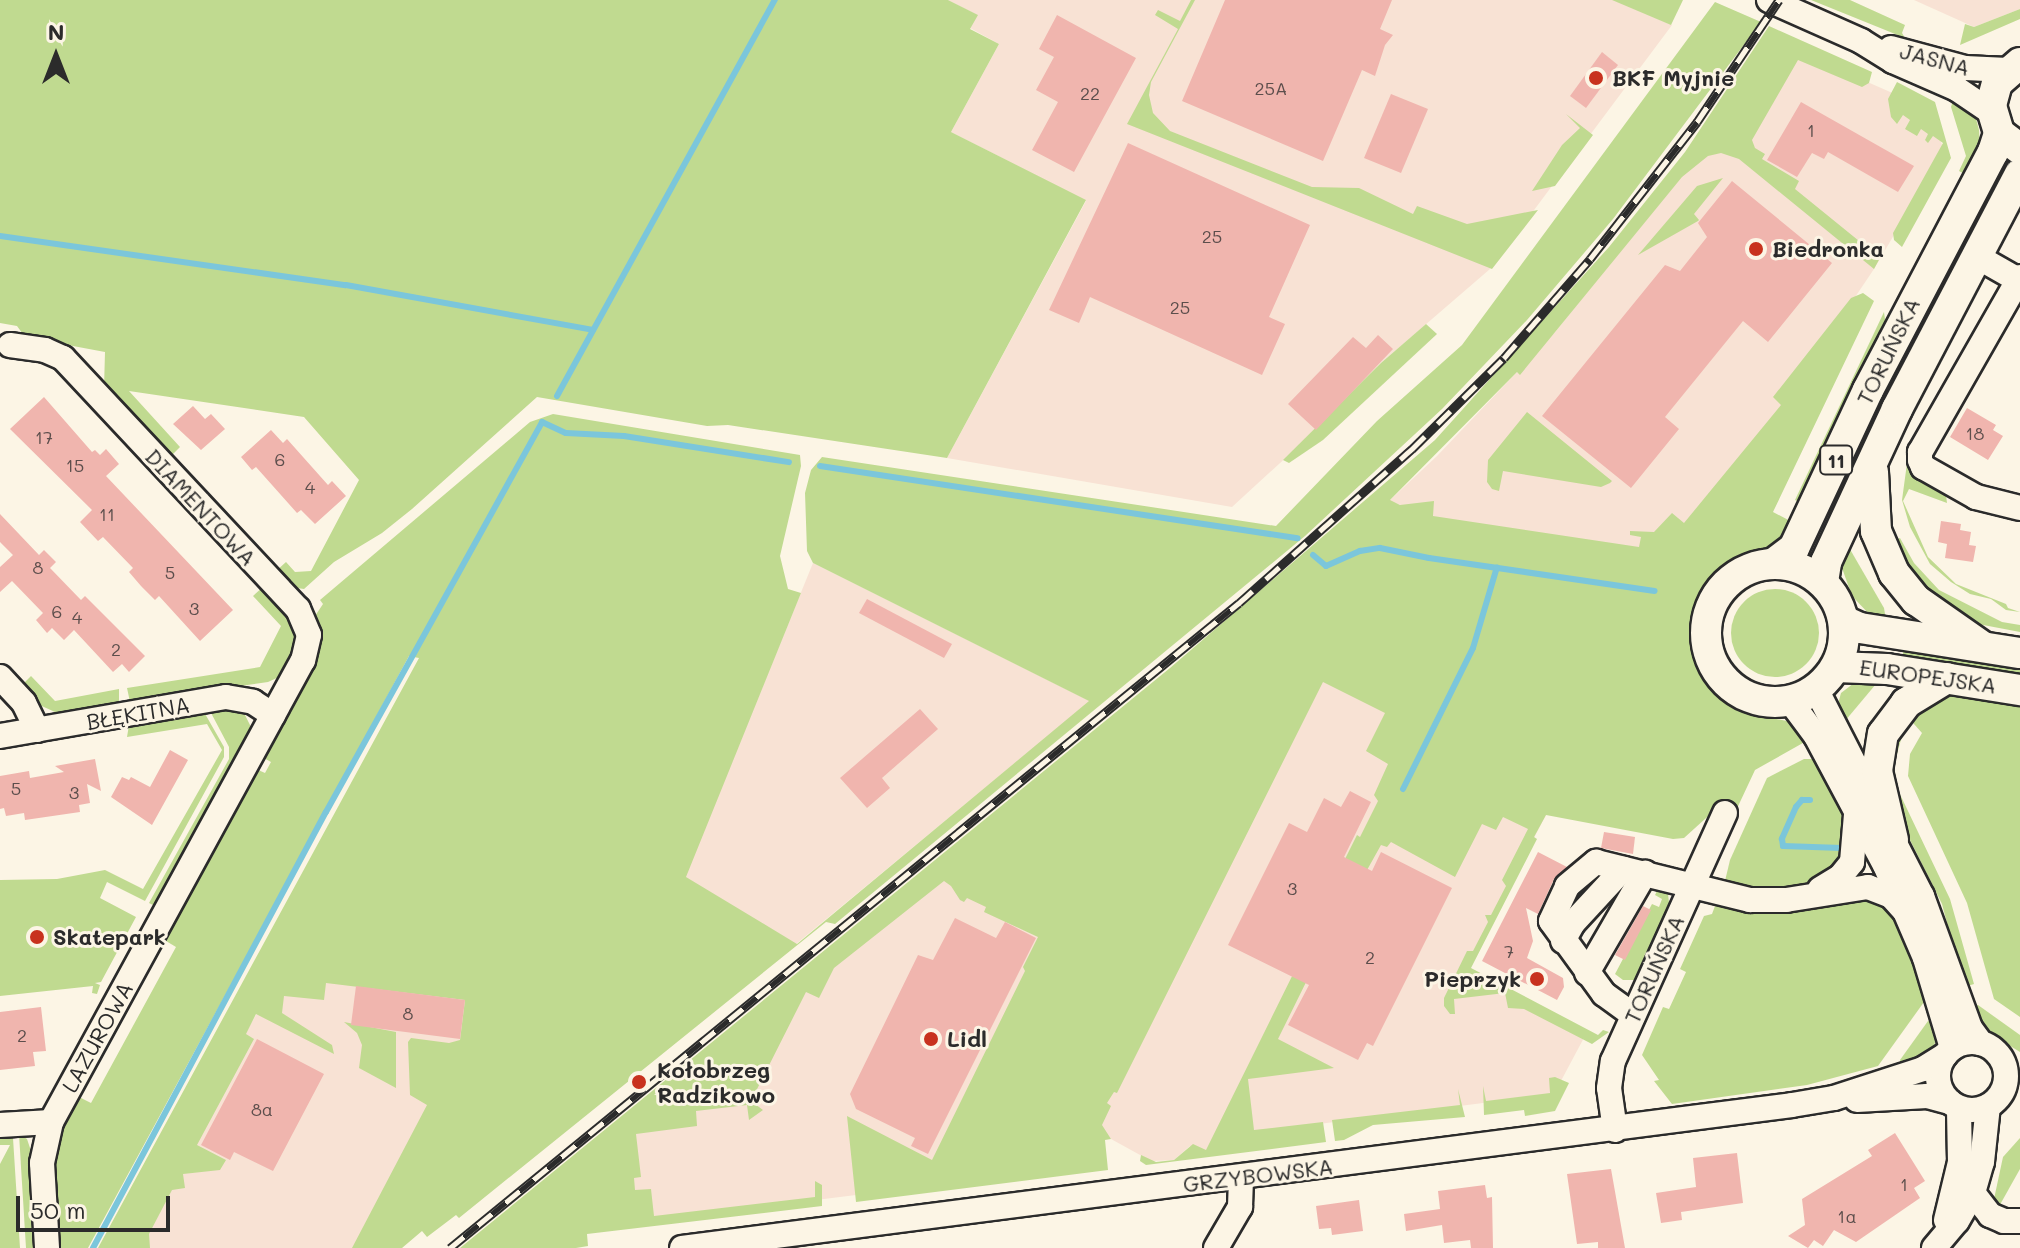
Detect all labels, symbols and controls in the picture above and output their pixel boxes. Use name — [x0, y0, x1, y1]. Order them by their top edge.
north arrow — [16, 16, 96, 96]
text: N — [48, 17, 64, 46]
street label: JASNA — [1897, 37, 1973, 81]
place label: BKF Myjnie — [1612, 65, 1734, 91]
marker: BKF Myjnie — [1587, 69, 1605, 87]
house number: 25A — [1255, 77, 1287, 99]
house number: 22 — [1080, 82, 1100, 104]
house number: 1 — [1807, 119, 1815, 141]
house number: 25 — [1202, 225, 1222, 247]
place label: Biedronka — [1772, 236, 1884, 262]
marker: Biedronka — [1747, 240, 1765, 258]
street label: TORUŃSKA — [1851, 293, 1925, 409]
house number: 25 — [1170, 296, 1190, 318]
house number: 18 — [1966, 422, 1984, 444]
house number: 17 — [35, 426, 53, 448]
street label: DIAMENTOWA — [140, 443, 262, 571]
road number: 11 — [1818, 444, 1854, 476]
house number: 6 — [275, 448, 285, 470]
house number: 15 — [66, 454, 84, 476]
house number: 4 — [305, 476, 315, 498]
house number: 11 — [99, 503, 115, 525]
house number: 8 — [33, 556, 43, 578]
house number: 5 — [165, 561, 175, 583]
house number: 3 — [189, 597, 199, 619]
house number: 6 — [52, 600, 62, 622]
house number: 4 — [72, 606, 82, 628]
house number: 2 — [111, 638, 121, 660]
street label: EUROPEJSKA — [1858, 653, 1998, 699]
street label: BŁĘKITNA — [84, 691, 192, 735]
house number: 5 — [11, 777, 21, 799]
house number: 3 — [69, 781, 79, 803]
house number: 3 — [1287, 877, 1297, 899]
street label: TORUŃSKA — [1618, 911, 1690, 1027]
place label: Skatepark — [53, 924, 166, 950]
marker: Skatepark — [28, 928, 46, 946]
house number: 7 — [1504, 940, 1514, 962]
house number: 2 — [1365, 946, 1375, 968]
place label: Pieprzyk — [1424, 966, 1521, 992]
marker: Pieprzyk — [1528, 970, 1546, 988]
street label: LAZUROWA — [56, 977, 138, 1097]
house number: 8 — [403, 1002, 413, 1024]
house number: 2 — [17, 1024, 27, 1046]
place label: Lidl — [947, 1026, 987, 1052]
marker: Lidl — [922, 1030, 940, 1048]
place label: Kołobrzeg Radzikowo — [657, 1056, 775, 1108]
marker: Kołobrzeg Radzikowo — [628, 1071, 650, 1093]
house number: 8a — [251, 1098, 273, 1120]
street label: GRZYBOWSKA — [1181, 1153, 1335, 1197]
house number: 1 — [1900, 1173, 1908, 1195]
scale bar — [20, 1180, 174, 1230]
text: 50 m — [30, 1194, 86, 1225]
house number: 1a — [1837, 1205, 1857, 1227]

